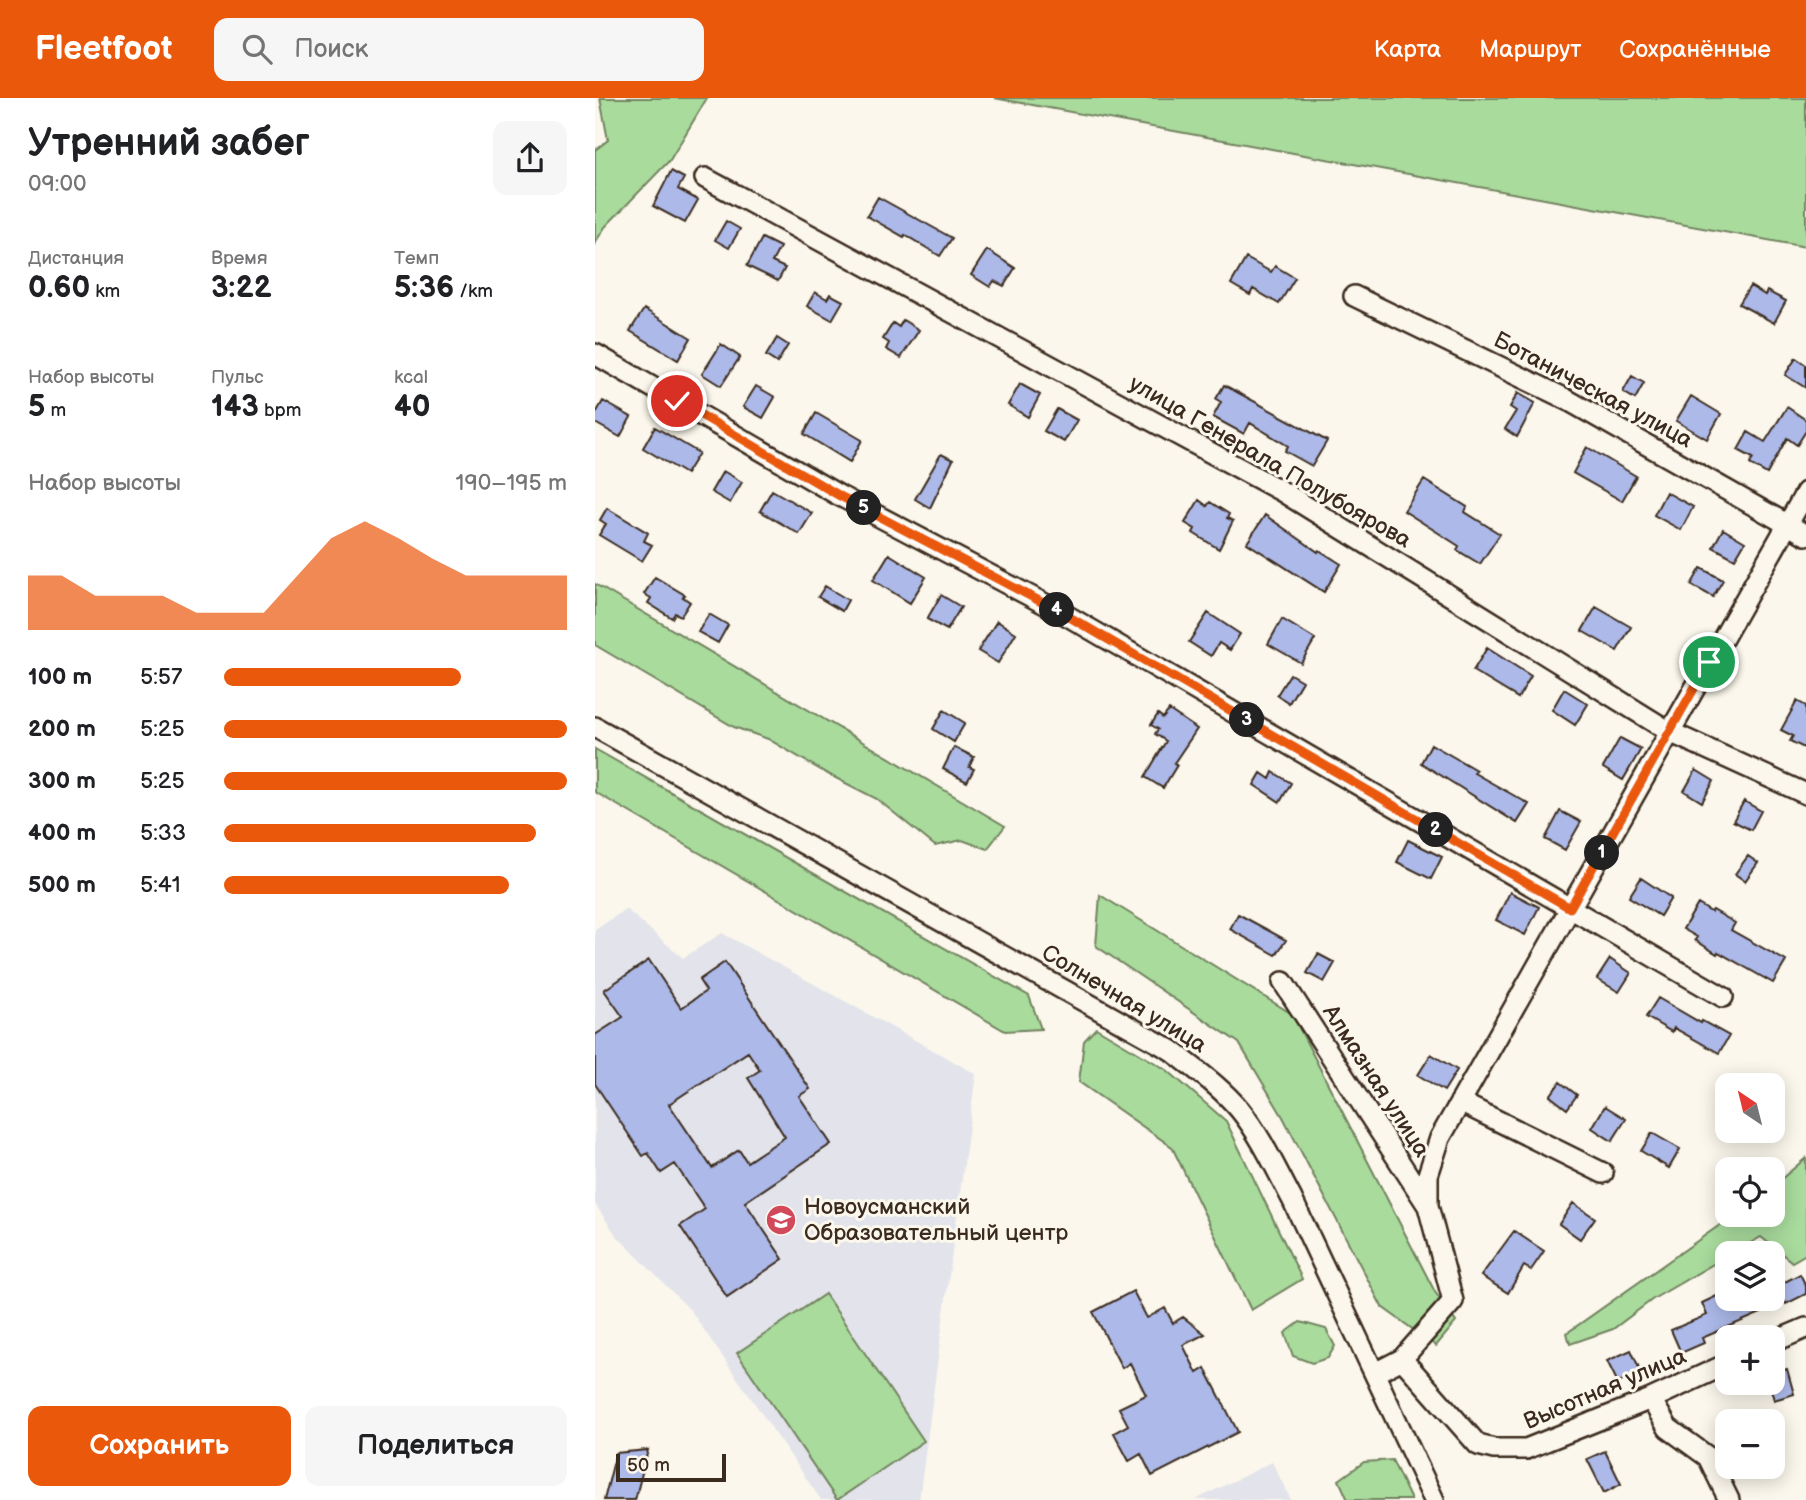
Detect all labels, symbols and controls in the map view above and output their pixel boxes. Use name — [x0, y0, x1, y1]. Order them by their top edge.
search box — [214, 18, 704, 81]
text: Fleetfoot — [35, 29, 172, 69]
icon: search — [238, 30, 276, 68]
text: Поиск — [294, 34, 368, 65]
text: Карта — [1374, 35, 1441, 64]
text: Маршрут — [1479, 35, 1581, 64]
text: Сохранённые — [1619, 35, 1771, 64]
text: Утренний забег — [28, 121, 310, 166]
button: share — [493, 121, 567, 195]
text: 09:00 — [28, 170, 87, 198]
text: Дистанция — [28, 247, 124, 270]
text: Время — [211, 247, 267, 270]
text: Темп — [394, 247, 439, 270]
text: 0.60 — [28, 270, 90, 306]
text: 3:22 — [211, 270, 272, 306]
text: 5:36 — [394, 270, 454, 306]
text: km — [90, 280, 120, 303]
text: /km — [454, 280, 493, 303]
street label: Ботаническая улица — [1489, 326, 1698, 454]
text: Набор высоты — [28, 366, 154, 389]
text: Пульс — [211, 366, 264, 389]
text: kcal — [394, 366, 428, 389]
street label: улица Генерала Полубоярова — [1124, 370, 1416, 555]
pin — [647, 371, 707, 431]
icon: check — [658, 382, 696, 420]
text: 5 — [28, 389, 45, 425]
text: 143 — [211, 389, 259, 425]
text: 40 — [394, 389, 430, 425]
text: m — [45, 399, 66, 422]
text: bpm — [259, 399, 301, 422]
text: Набор высоты — [28, 469, 181, 497]
text: 190–195 m — [456, 469, 567, 497]
pin: 5 — [847, 490, 881, 526]
text: 5 — [858, 496, 869, 519]
pin: 4 — [1039, 592, 1075, 628]
text: 4 — [1051, 598, 1062, 621]
pin — [1679, 632, 1739, 692]
icon: arrive — [1690, 643, 1728, 681]
text: 100 m — [28, 663, 92, 691]
text: 5:57 — [140, 663, 182, 691]
pin: 3 — [1229, 702, 1265, 738]
text: 3 — [1241, 708, 1252, 731]
text: 200 m — [28, 715, 96, 743]
text: 5:25 — [140, 715, 185, 743]
text: 300 m — [28, 767, 96, 795]
text: 5:25 — [140, 767, 185, 795]
pin: 2 — [1419, 812, 1453, 848]
text: 2 — [1430, 818, 1441, 841]
text: 400 m — [28, 819, 96, 847]
text: 5:33 — [140, 819, 186, 847]
pin: 1 — [1585, 836, 1619, 870]
text: 1 — [1598, 841, 1606, 864]
text: 500 m — [28, 871, 96, 899]
text: 5:41 — [140, 871, 181, 899]
street label: Солнечная улица — [1036, 939, 1212, 1059]
street label: Алмазная улица — [1316, 999, 1436, 1163]
north arrow — [1715, 1073, 1785, 1143]
map controls — [1715, 1073, 1785, 1479]
button: locate — [1715, 1157, 1785, 1227]
place label: Новоусманский Образовательный центр — [804, 1193, 1068, 1247]
school or university icon: Новоусманский Образовательный центр — [764, 1203, 798, 1237]
button: layers — [1715, 1241, 1785, 1311]
button: + — [1715, 1325, 1785, 1395]
street label: Высотная улица — [1519, 1342, 1691, 1436]
button: Сохранить — [28, 1406, 291, 1486]
button: Поделиться — [305, 1406, 567, 1486]
button: − — [1715, 1409, 1785, 1479]
scale bar — [616, 1451, 726, 1483]
text: 50 m — [627, 1454, 670, 1477]

